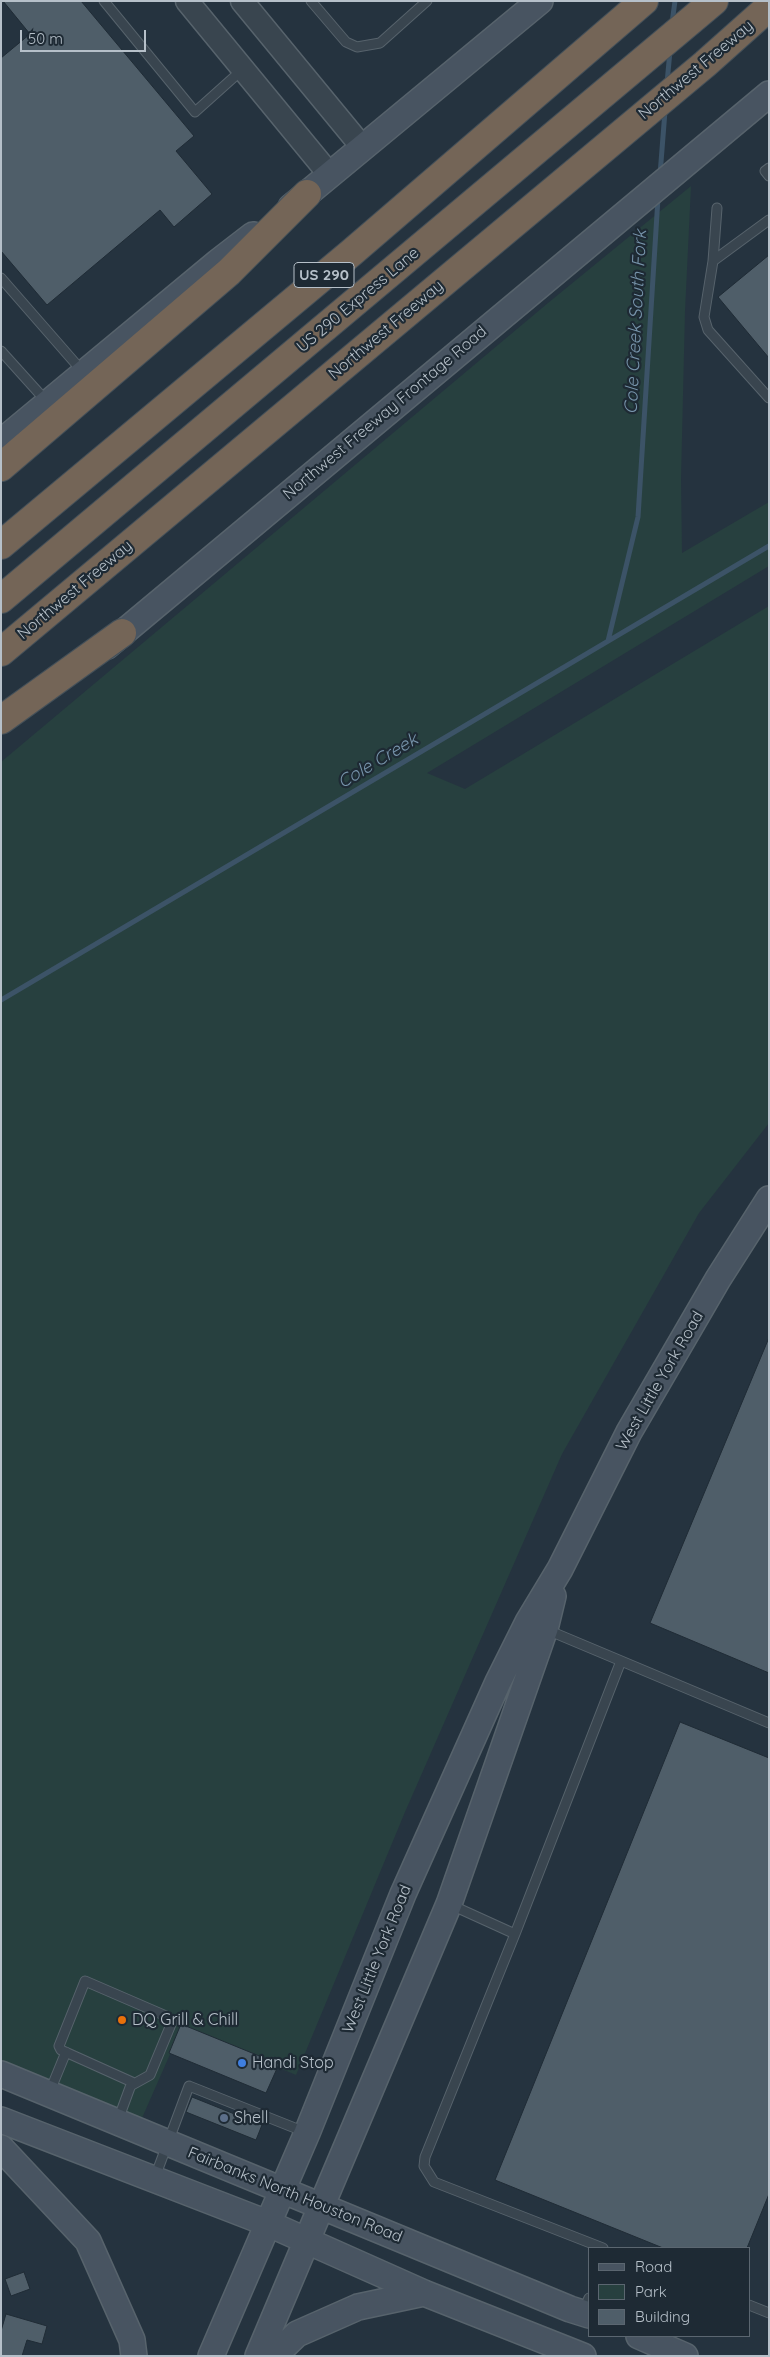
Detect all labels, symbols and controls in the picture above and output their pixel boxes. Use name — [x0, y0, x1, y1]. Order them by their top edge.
street label: Northwest Freeway — [635, 16, 757, 124]
scale bar — [22, 20, 149, 52]
text: 50 m — [28, 29, 63, 48]
water label: Cole Creek South Fork — [620, 229, 652, 415]
street label: US 290 Express Lane — [293, 243, 423, 357]
road number: US 290 — [294, 262, 354, 288]
street label: Northwest Freeway — [325, 276, 447, 384]
street label: Northwest Freeway Frontage Road — [279, 322, 491, 504]
street label: Northwest Freeway — [14, 536, 136, 644]
water label: Cole Creek — [334, 729, 422, 793]
street label: West Little York Road — [612, 1308, 708, 1454]
street label: West Little York Road — [339, 1882, 415, 2036]
place label: DQ Grill & Chill — [132, 2010, 238, 2030]
marker: DQ Grill & Chill — [116, 2014, 128, 2026]
place label: Handi Stop — [252, 2053, 334, 2073]
marker: Handi Stop — [236, 2057, 248, 2069]
place label: Shell — [234, 2108, 268, 2128]
marker: Shell — [218, 2112, 230, 2124]
street label: Fairbanks North Houston Road — [185, 2143, 405, 2247]
legend — [588, 2247, 750, 2337]
text: Road — [635, 2257, 672, 2276]
text: Park — [635, 2282, 667, 2301]
text: Building — [635, 2307, 690, 2326]

